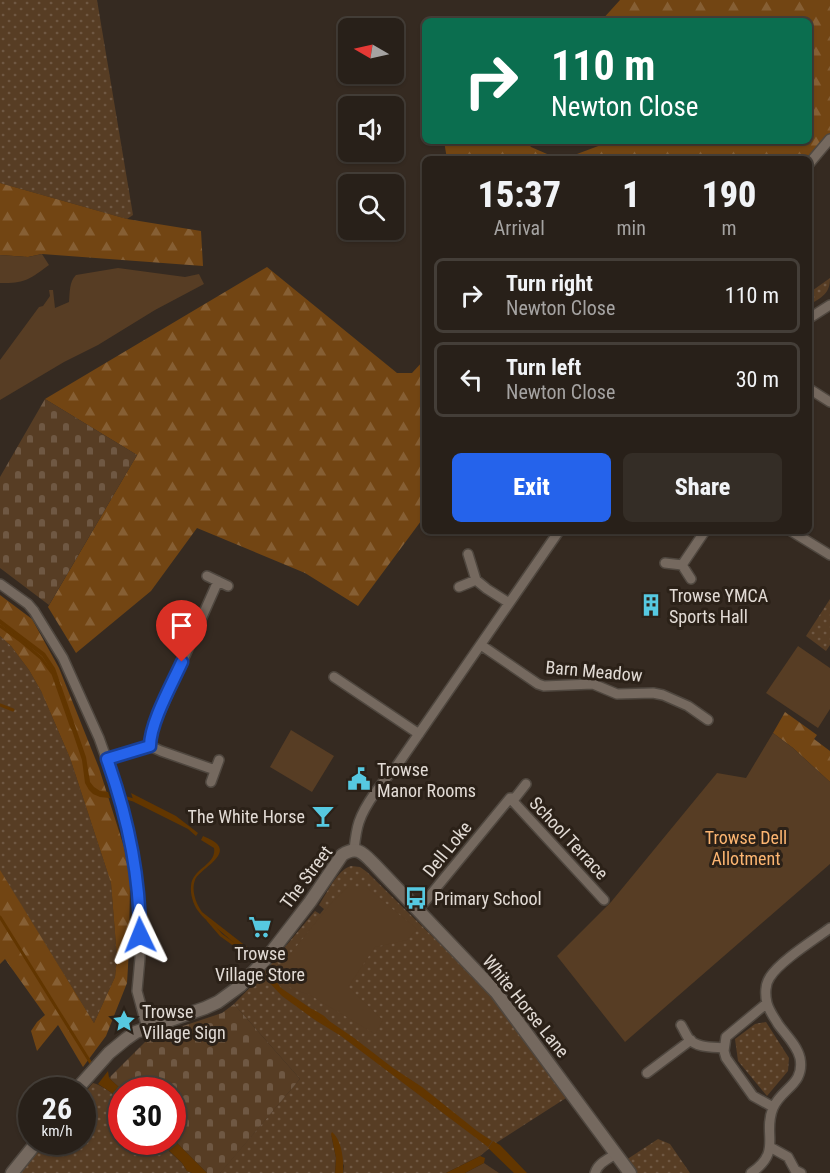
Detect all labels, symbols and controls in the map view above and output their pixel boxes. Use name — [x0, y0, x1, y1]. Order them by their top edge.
north arrow — [338, 18, 404, 84]
map controls — [338, 18, 404, 240]
text: 110 m — [551, 41, 656, 90]
icon: right — [452, 42, 530, 120]
text: Newton Close — [551, 91, 699, 123]
button: sound — [338, 96, 404, 162]
button: search — [338, 174, 404, 240]
text: 15:37 — [478, 174, 561, 216]
text: 1 — [622, 174, 640, 216]
text: 190 — [701, 174, 756, 216]
text: Arrival — [494, 216, 545, 240]
text: min — [617, 216, 646, 240]
text: m — [721, 216, 736, 240]
text: Turn right — [506, 271, 593, 296]
icon: right — [455, 279, 488, 312]
text: 110 m — [725, 283, 779, 308]
text: Newton Close — [506, 296, 615, 320]
text: Turn left — [506, 355, 581, 380]
icon: left — [455, 363, 488, 396]
text: 30 m — [736, 367, 779, 392]
text: Newton Close — [506, 380, 615, 404]
button: Exit — [452, 453, 611, 522]
button: Share — [623, 453, 782, 522]
place label: Trowse YMCA Sports Hall — [669, 585, 769, 627]
building icon: Trowse YMCA Sports Hall — [638, 592, 664, 618]
pin — [156, 600, 207, 662]
icon: arrive — [165, 609, 198, 642]
street label: Barn Meadow — [545, 656, 644, 686]
place label: Trowse Manor Rooms — [377, 759, 476, 801]
public building icon: Trowse Manor Rooms — [346, 766, 372, 792]
street label: School Terrace — [525, 792, 613, 884]
bar icon: The White Horse — [310, 803, 336, 829]
place label: The White Horse — [188, 806, 305, 827]
street label: Dell Loke — [418, 817, 476, 881]
park label: Trowse Dell Allotment — [705, 827, 787, 869]
street label: The Street — [276, 842, 336, 912]
bus stop icon: Primary School — [403, 885, 429, 911]
place label: Primary School — [434, 888, 542, 909]
position arrow — [108, 903, 172, 967]
supermarket icon: Trowse Village Store — [247, 914, 273, 940]
place label: Trowse Village Store — [215, 943, 305, 985]
street label: White Horse Lane — [478, 951, 574, 1061]
place label: Trowse Village Sign — [142, 1001, 226, 1043]
place icon: Trowse Village Sign — [111, 1008, 137, 1034]
speed limit sign: 30 — [108, 1077, 186, 1155]
text: 26 — [42, 1091, 72, 1126]
text: km/h — [42, 1122, 72, 1140]

